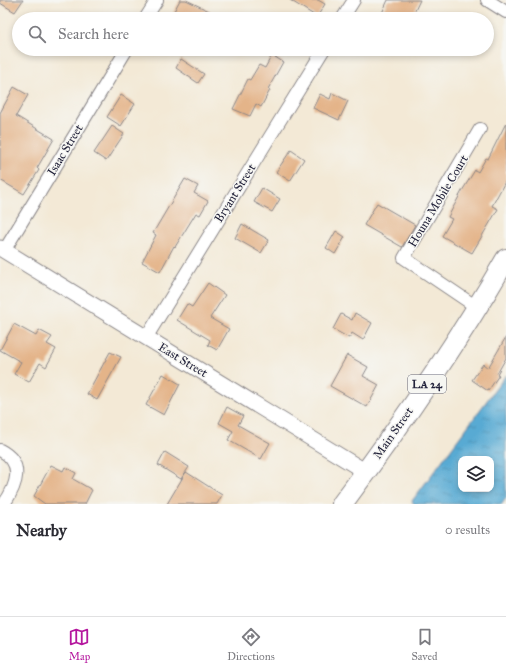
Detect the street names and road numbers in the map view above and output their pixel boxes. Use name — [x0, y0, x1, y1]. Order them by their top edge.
street label: Isaac Street — [44, 121, 86, 178]
street label: Houna Mobile Court — [405, 152, 471, 249]
street label: Bryant Street — [212, 161, 259, 225]
street label: East Street — [156, 340, 211, 380]
road number: LA 24 — [408, 375, 446, 393]
street label: Main Street — [370, 404, 416, 461]

